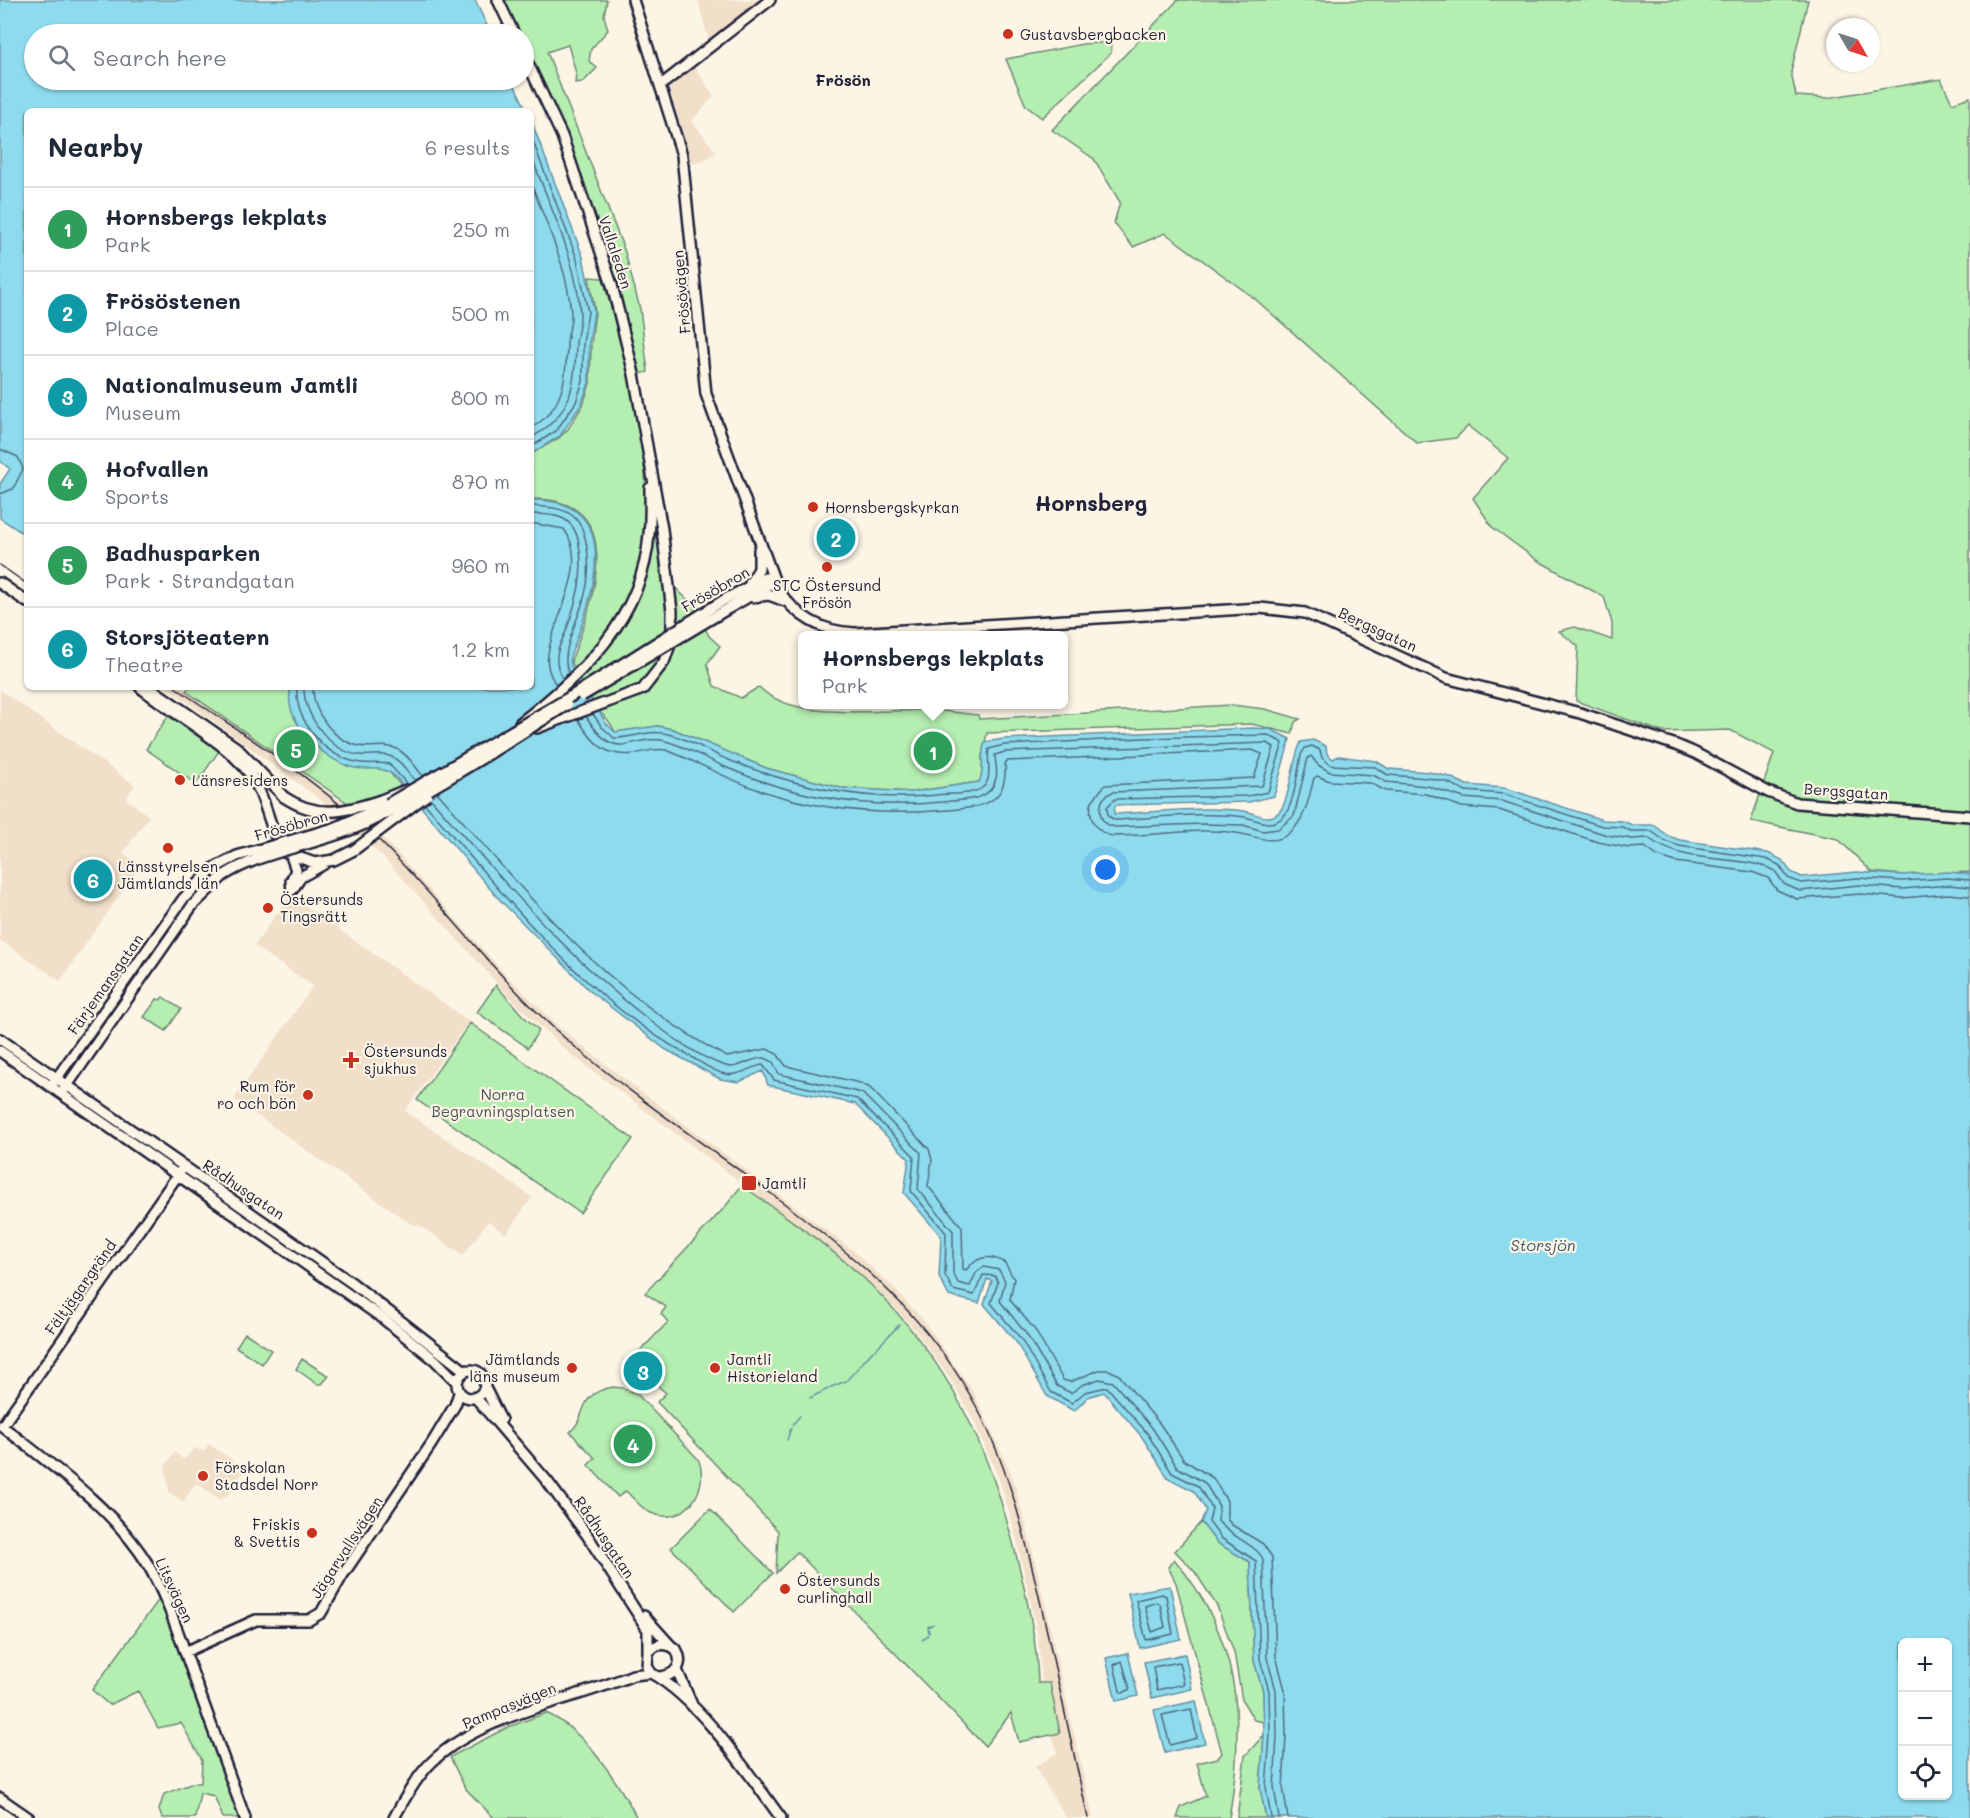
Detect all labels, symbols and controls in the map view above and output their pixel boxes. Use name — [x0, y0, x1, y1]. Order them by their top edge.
north arrow — [1826, 18, 1880, 72]
search box — [24, 24, 534, 90]
place label: Gustavsbergbacken — [1020, 24, 1166, 44]
marker: Gustavsbergbacken — [1001, 27, 1015, 41]
icon: search — [45, 41, 78, 74]
text: Search here — [93, 43, 227, 72]
district label: Frösön — [815, 69, 871, 90]
text: Nearby — [48, 130, 143, 164]
text: 6 results — [425, 134, 510, 160]
text: Hornsbergs lekplats — [105, 202, 327, 231]
street label: Vallaleden — [595, 213, 637, 291]
text: 1 — [63, 216, 72, 242]
text: 250 m — [453, 216, 510, 242]
text: Park — [105, 231, 150, 257]
street label: Frösövägen — [667, 249, 695, 335]
text: Frösöstenen — [105, 286, 241, 315]
text: 2 — [62, 300, 73, 326]
text: 500 m — [451, 300, 510, 326]
text: Place — [105, 315, 159, 341]
text: Nationalmuseum Jamtli — [105, 370, 359, 399]
text: 3 — [62, 384, 74, 410]
text: 800 m — [451, 384, 510, 410]
text: Museum — [105, 399, 181, 425]
text: Hofvallen — [105, 454, 209, 483]
text: 4 — [61, 468, 74, 494]
text: 870 m — [452, 468, 510, 494]
text: Sports — [105, 483, 169, 509]
district label: Hornsberg — [1035, 489, 1147, 516]
place label: Hornsbergskyrkan — [825, 497, 959, 517]
marker: Hornsbergskyrkan — [806, 500, 820, 514]
pin: 2 — [816, 516, 856, 560]
text: Badhusparken — [105, 538, 260, 567]
text: 5 — [62, 552, 73, 578]
text: 960 m — [451, 552, 510, 578]
marker: STC Östersund Frösön — [820, 560, 834, 574]
street label: Frösöbron — [677, 562, 753, 616]
text: Park · Strandgatan — [105, 567, 295, 593]
place label: STC Östersund Frösön — [773, 575, 881, 612]
street label: Bergsgatan — [1336, 602, 1420, 656]
text: Storsjöteatern — [105, 622, 269, 651]
popup — [798, 631, 1068, 709]
text: 6 — [61, 636, 74, 662]
text: 1.2 km — [451, 636, 510, 662]
text: Hornsbergs lekplats — [822, 643, 1044, 672]
text: Theatre — [105, 651, 183, 677]
text: Park — [822, 672, 867, 698]
pin: 5 — [276, 726, 316, 771]
pin: 1 — [914, 728, 952, 774]
place label: Länsresidens — [192, 770, 288, 790]
marker: Länsresidens — [173, 773, 187, 787]
street label: Bergsgatan — [1803, 778, 1889, 804]
street label: Frösöbron — [252, 805, 330, 845]
marker: Länsstyrelsen Jämtlands län — [161, 841, 175, 855]
your location — [1091, 855, 1120, 884]
pin: 6 — [74, 856, 112, 902]
place label: Länsstyrelsen Jämtlands län — [118, 856, 218, 893]
place label: Östersunds Tingsrätt — [280, 889, 363, 926]
marker: Östersunds Tingsrätt — [261, 901, 275, 915]
street label: Färjemansgatan — [63, 930, 147, 1038]
place label: Östersunds sjukhus — [364, 1041, 447, 1078]
marker: Östersunds sjukhus — [342, 1051, 360, 1069]
place label: Rum för ro och bön — [217, 1076, 296, 1113]
park label: Norra Begravningsplatsen — [431, 1084, 575, 1121]
marker: Rum för ro och bön — [301, 1088, 315, 1102]
street label: Rådhusgatan — [199, 1154, 289, 1224]
place label: Jamtli — [762, 1173, 807, 1193]
marker: Jamtli — [740, 1174, 758, 1192]
water label: Storsjön — [1510, 1234, 1576, 1255]
street label: Fältjägargränd — [40, 1236, 120, 1338]
pin: 3 — [624, 1348, 662, 1394]
place label: Jämtlands läns museum — [470, 1349, 560, 1386]
place label: Jamtli Historieland — [727, 1349, 817, 1386]
marker: Jämtlands läns museum — [565, 1361, 579, 1375]
marker: Jamtli Historieland — [708, 1361, 722, 1375]
pin: 4 — [614, 1422, 652, 1466]
place label: Förskolan Stadsdel Norr — [215, 1457, 319, 1494]
marker: Förskolan Stadsdel Norr — [196, 1469, 210, 1483]
street label: Jägarvallsvägen — [305, 1492, 387, 1602]
street label: Rådhusgatan — [570, 1492, 640, 1582]
place label: Friskis & Svettis — [234, 1514, 300, 1551]
marker: Friskis & Svettis — [305, 1526, 319, 1540]
street label: Litsvägen — [151, 1554, 199, 1626]
place label: Östersunds curlinghall — [797, 1570, 880, 1607]
marker: Östersunds curlinghall — [778, 1582, 792, 1596]
map controls — [1898, 1638, 1952, 1800]
button: + — [1898, 1638, 1952, 1692]
street label: Pampasvägen — [459, 1677, 559, 1733]
button: − — [1898, 1692, 1952, 1746]
button: locate — [1898, 1746, 1952, 1800]

